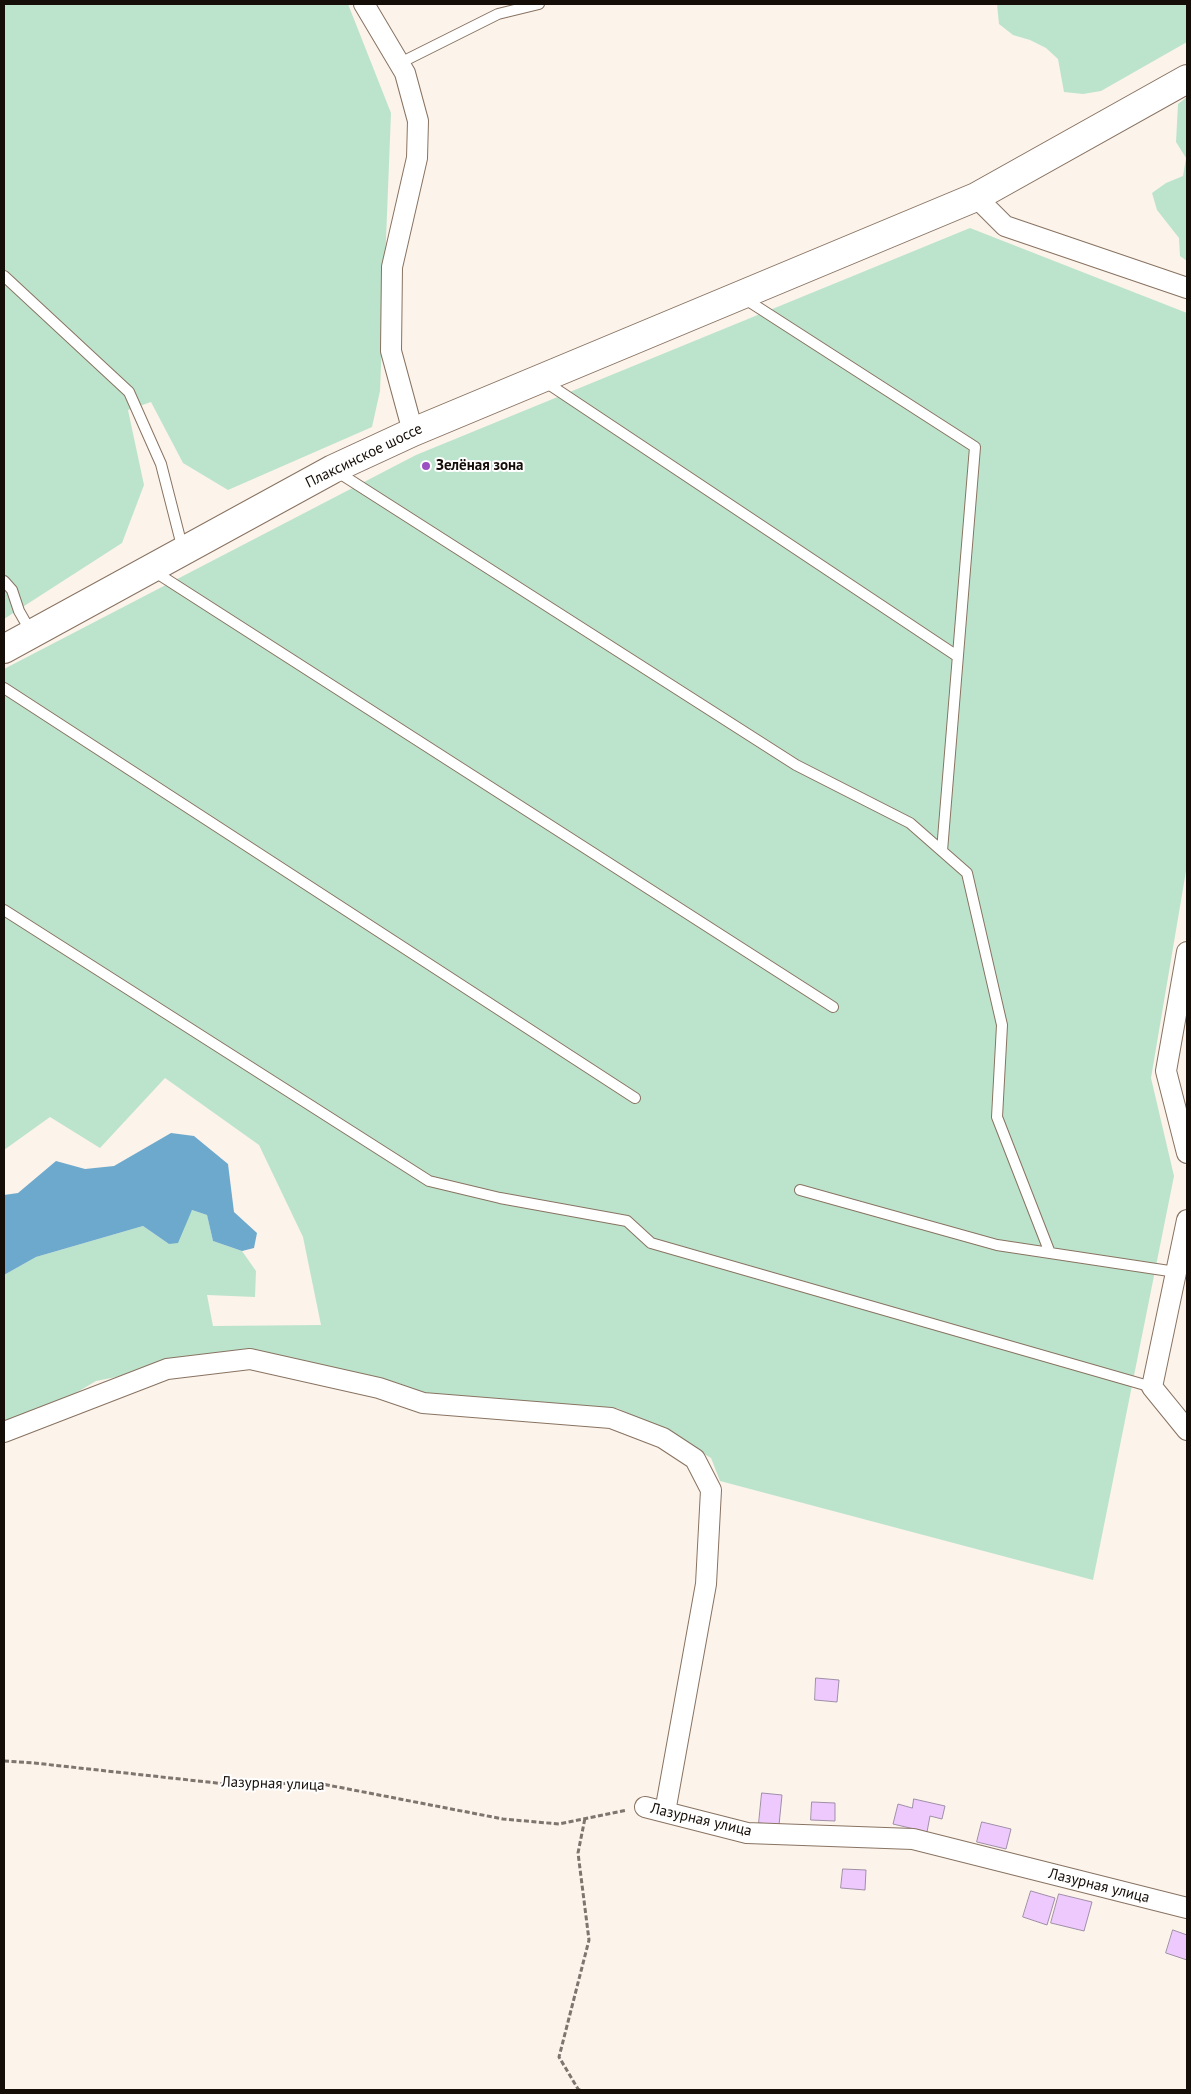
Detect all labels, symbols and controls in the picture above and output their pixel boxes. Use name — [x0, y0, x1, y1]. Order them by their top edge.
street label: Плаксинское шоссе — [303, 420, 425, 492]
place label: Зелёная зона — [436, 457, 524, 475]
marker: Зелёная зона — [420, 460, 432, 472]
street label: Лазурная улица — [221, 1773, 325, 1795]
street label: Лазурная улица — [649, 1800, 753, 1840]
street label: Лазурная улица — [1047, 1865, 1151, 1907]

